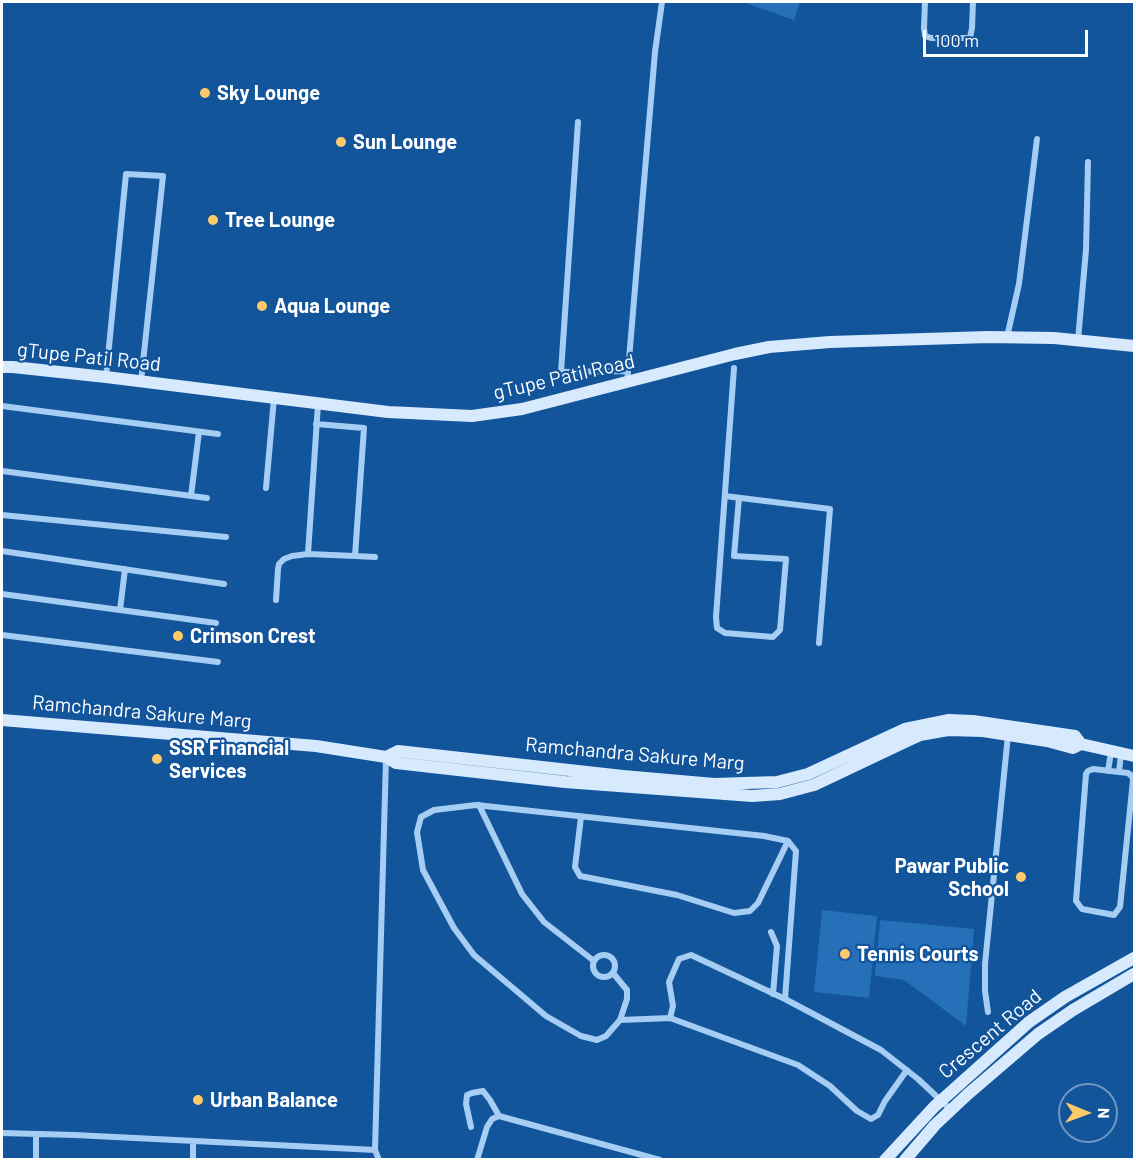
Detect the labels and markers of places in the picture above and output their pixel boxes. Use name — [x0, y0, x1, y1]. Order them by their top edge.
place label: Sky Lounge — [217, 81, 320, 105]
marker: Sky Lounge — [198, 86, 212, 100]
place label: Sun Lounge — [353, 130, 457, 154]
marker: Sun Lounge — [334, 135, 348, 149]
place label: Tree Lounge — [225, 208, 335, 232]
marker: Tree Lounge — [206, 213, 220, 227]
place label: Aqua Lounge — [274, 294, 390, 318]
marker: Aqua Lounge — [255, 299, 269, 313]
place label: Crimson Crest — [190, 624, 316, 648]
marker: Crimson Crest — [171, 629, 185, 643]
place label: SSR Financial Services — [169, 736, 289, 783]
marker: SSR Financial Services — [150, 752, 164, 766]
place label: Pawar Public School — [895, 854, 1009, 901]
marker: Pawar Public School — [1014, 870, 1028, 884]
place label: Tennis Courts — [857, 942, 979, 966]
marker: Tennis Courts — [838, 947, 852, 961]
place label: Urban Balance — [210, 1088, 338, 1112]
marker: Urban Balance — [191, 1093, 205, 1107]

